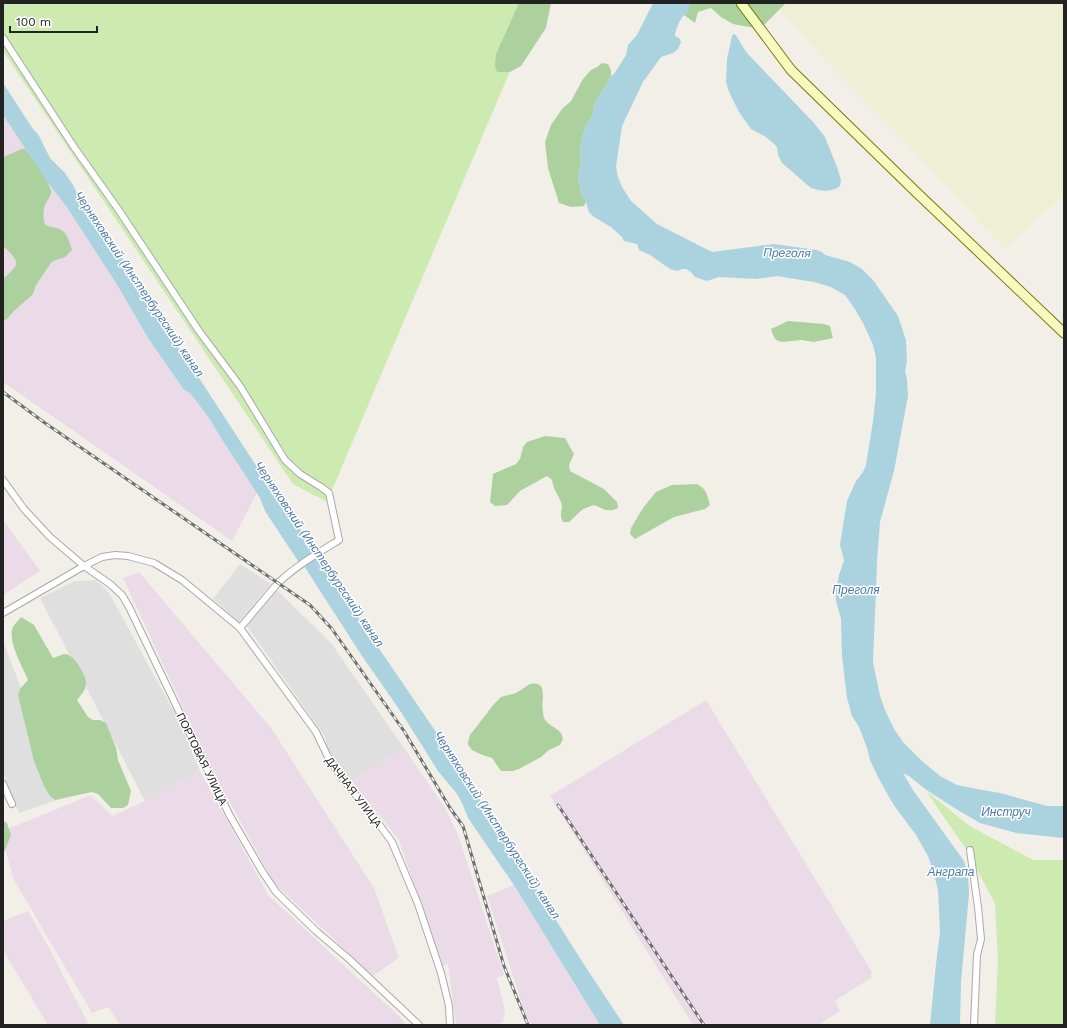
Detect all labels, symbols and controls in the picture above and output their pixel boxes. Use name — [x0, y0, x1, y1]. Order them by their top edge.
scale bar — [10, 8, 97, 34]
text: 100 m — [16, 15, 51, 29]
water label: Черняховский (Инстербургский) канал — [71, 188, 207, 380]
water label: Преголя — [763, 246, 811, 260]
water label: Черняховский (Инстербургский) канал — [251, 458, 387, 650]
water label: Преголя — [832, 583, 880, 597]
street label: ПОРТОВАЯ УЛИЦА — [174, 711, 230, 808]
water label: Черняховский (Инстербургский) канал — [431, 729, 563, 922]
street label: ДАЧНАЯ УЛИЦА — [323, 754, 385, 831]
water label: Инструч — [981, 805, 1031, 819]
water label: Анграпа — [926, 865, 975, 879]

